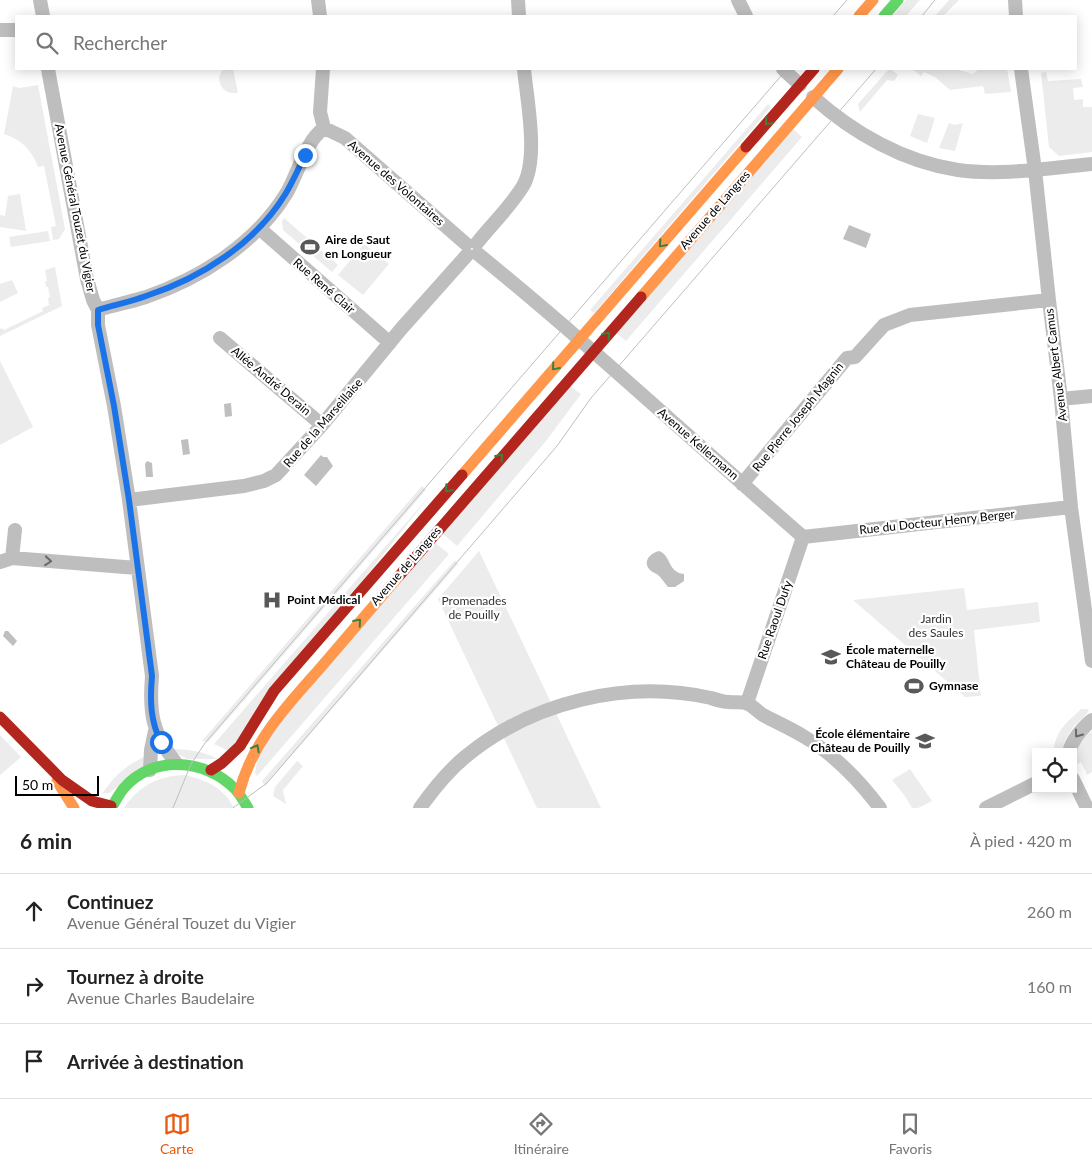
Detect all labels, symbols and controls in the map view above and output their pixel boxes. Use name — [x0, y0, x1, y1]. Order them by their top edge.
search box — [15, 15, 1077, 70]
icon: search — [33, 29, 61, 57]
text: Rechercher — [73, 31, 167, 54]
one-way arrow — [765, 116, 774, 125]
street label: Avenue Général Touzet du Vigier — [52, 122, 99, 294]
street label: Avenue des Volontaires — [345, 137, 448, 229]
route end — [294, 144, 317, 167]
street label: Avenue de Langres — [676, 167, 753, 252]
place label: Aire de Saut en Longueur — [324, 232, 392, 261]
sports icon: Aire de Saut en Longueur — [299, 236, 321, 258]
one-way arrow — [658, 239, 667, 248]
street label: Rue René Clair — [290, 255, 359, 317]
street label: Avenue Albert Camus — [1041, 308, 1070, 422]
one-way arrow — [601, 331, 610, 340]
street label: Allée André Derain — [228, 343, 314, 418]
street label: Rue Pierre Joseph Magnin — [749, 359, 846, 474]
one-way arrow — [552, 361, 561, 370]
street label: Rue de la Marseillaise — [280, 375, 365, 470]
street label: Avenue Kellermann — [655, 404, 742, 483]
one-way arrow — [495, 454, 504, 463]
one-way arrow — [445, 484, 454, 493]
street label: Rue du Docteur Henry Berger — [858, 506, 1016, 537]
street label: Avenue de Langres — [367, 523, 444, 608]
one-way arrow — [44, 556, 52, 567]
street label: Rue Raoul Dufy — [754, 578, 795, 661]
hospital icon: Point Médical — [261, 589, 283, 611]
place label: Point Médical — [287, 592, 360, 607]
park label: Promenades de Pouilly — [441, 593, 507, 622]
park label: Jardin des Saules — [909, 611, 963, 640]
one-way arrow — [352, 619, 361, 628]
place label: École maternelle Château de Pouilly — [846, 642, 946, 671]
school or university icon: École maternelle Château de Pouilly — [820, 646, 842, 668]
sports icon: Gymnase — [903, 675, 925, 697]
place label: Gymnase — [929, 678, 979, 693]
place label: École élémentaire Château de Pouilly — [810, 726, 911, 755]
one-way arrow — [1075, 728, 1084, 738]
school or university icon: École élémentaire Château de Pouilly — [914, 730, 936, 752]
route start — [150, 731, 173, 754]
one-way arrow — [250, 744, 260, 753]
map controls — [1032, 748, 1077, 793]
button: locate — [1032, 748, 1077, 793]
scale bar — [15, 773, 99, 796]
text: 50 m — [22, 776, 53, 793]
text: 6 min — [20, 828, 72, 853]
text: À pied · 420 m — [970, 831, 1072, 850]
text: Continuez — [67, 890, 153, 913]
icon: ahead — [20, 897, 48, 925]
text: 260 m — [1027, 902, 1072, 921]
text: Avenue Général Touzet du Vigier — [67, 913, 296, 932]
text: Tournez à droite — [67, 965, 204, 988]
icon: right — [20, 972, 48, 1000]
text: 160 m — [1027, 977, 1072, 996]
text: Avenue Charles Baudelaire — [67, 988, 255, 1007]
icon: arrive — [20, 1047, 48, 1075]
text: Arrivée à destination — [67, 1050, 244, 1073]
tab: Carte — [160, 1110, 194, 1157]
tab: Itinéraire — [514, 1110, 569, 1157]
tab: Favoris — [889, 1110, 932, 1157]

